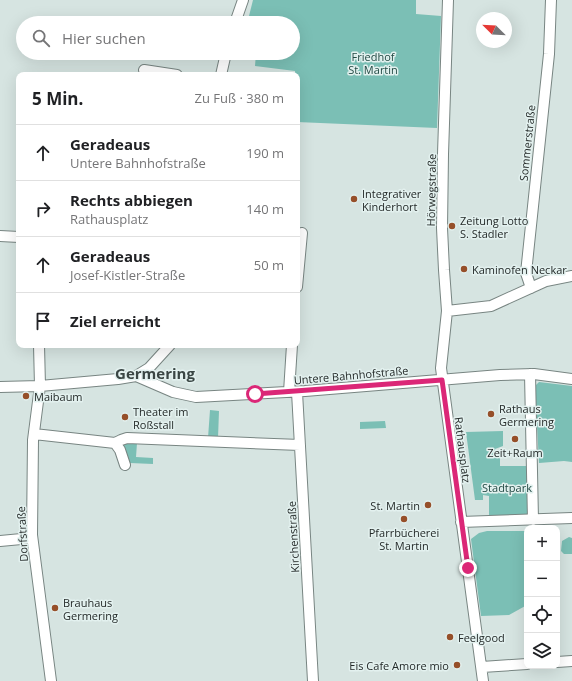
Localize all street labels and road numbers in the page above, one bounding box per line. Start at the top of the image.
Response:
street label: Sommerstraße [516,104,538,182]
street label: Hörwegstraße [423,154,439,226]
street label: Untere Bahnhofstraße [293,363,409,387]
street label: Rathausplatz [452,416,474,484]
street label: Kirchenstraße [284,501,302,573]
street label: Dorfstraße [13,506,31,562]

